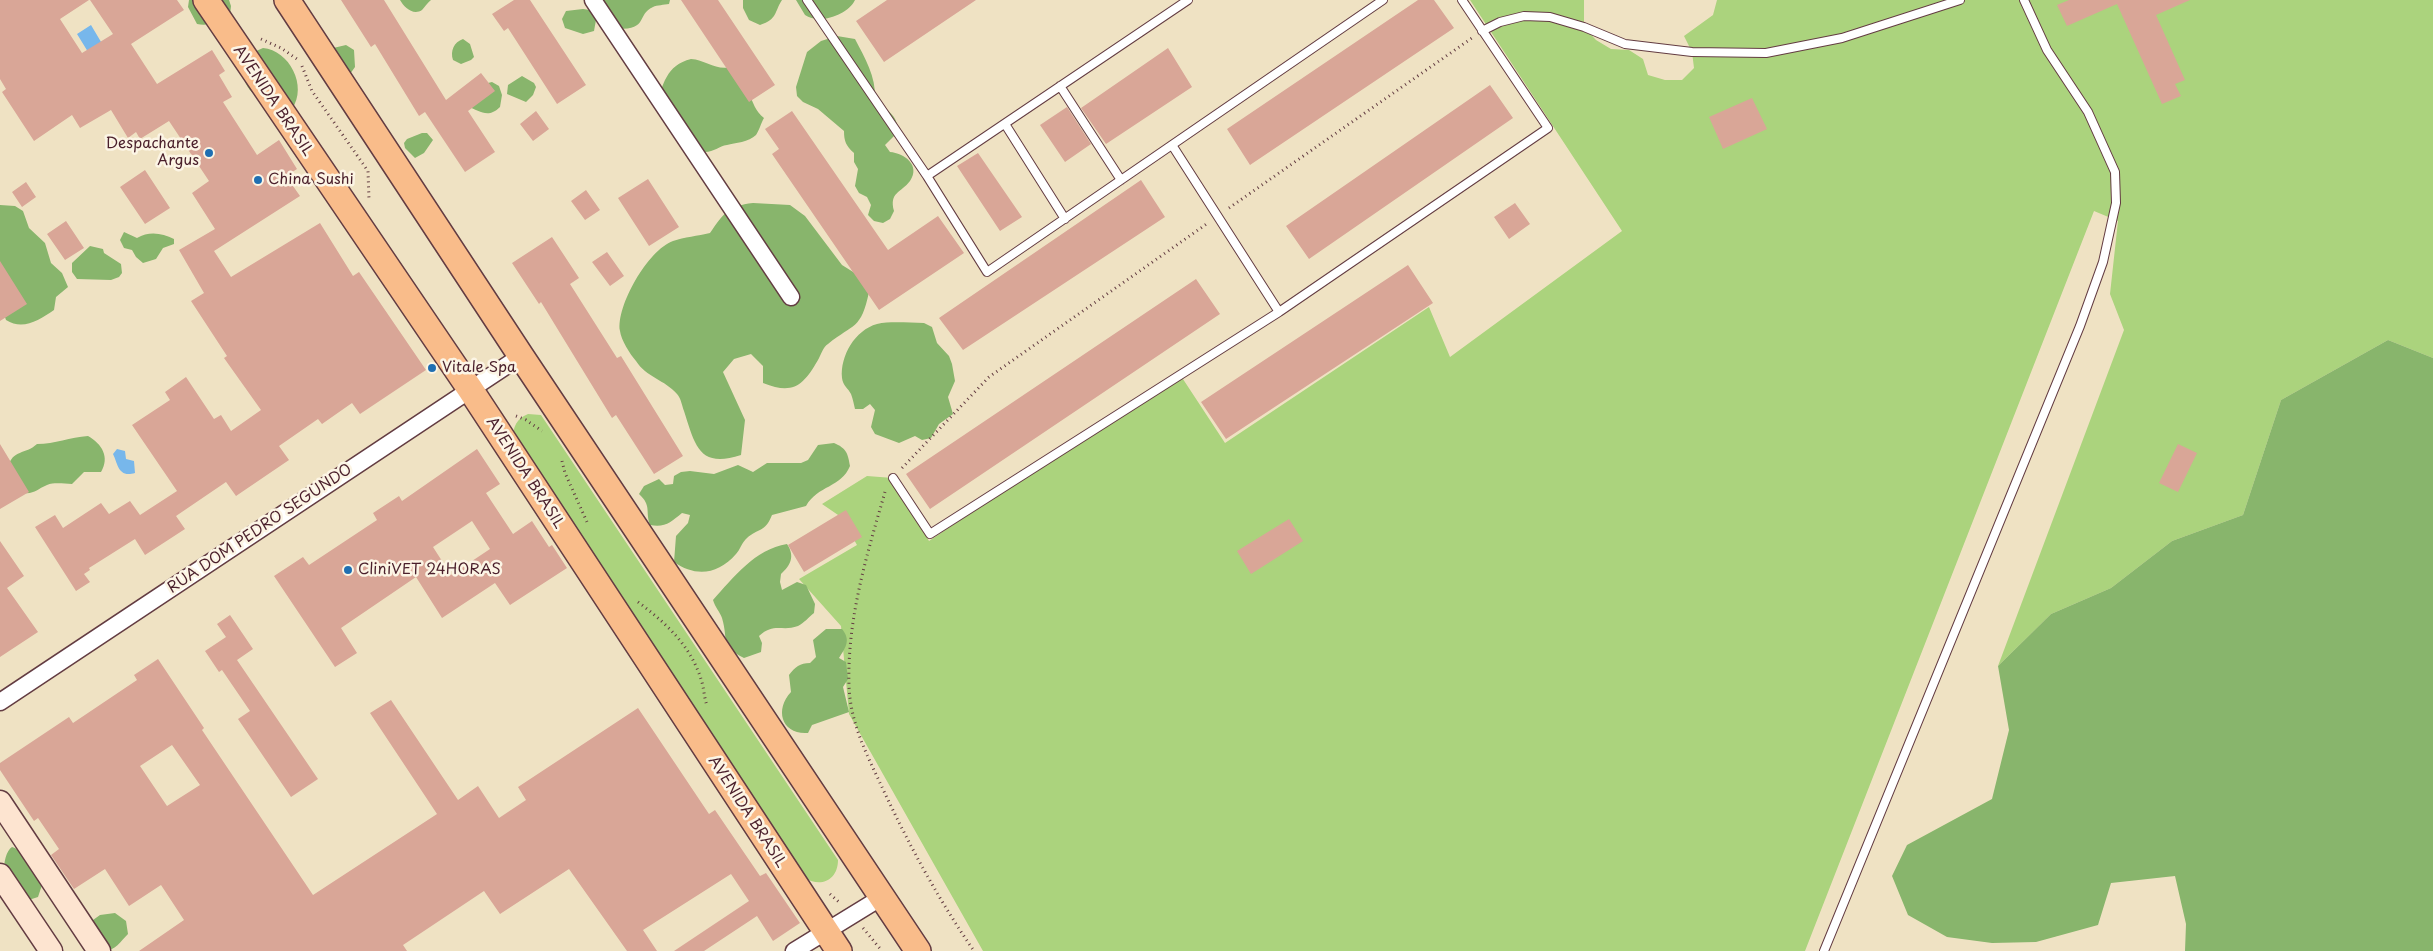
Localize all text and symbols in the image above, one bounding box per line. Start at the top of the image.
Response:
street label: AVENIDA BRASIL [229,42,317,160]
place label: Despachante Argus [105,135,199,170]
marker: Despachante Argus [203,147,215,159]
place label: China Sushi [268,171,354,189]
marker: China Sushi [252,174,264,186]
place label: Vitale Spa [442,359,516,377]
marker: Vitale Spa [426,362,438,374]
street label: AVENIDA BRASIL [482,414,568,532]
street label: RUA DOM PEDRO SEGUNDO [165,461,355,597]
place label: CliniVET 24HORAS [358,561,501,579]
marker: CliniVET 24HORAS [342,564,354,576]
street label: AVENIDA BRASIL [704,753,790,871]

